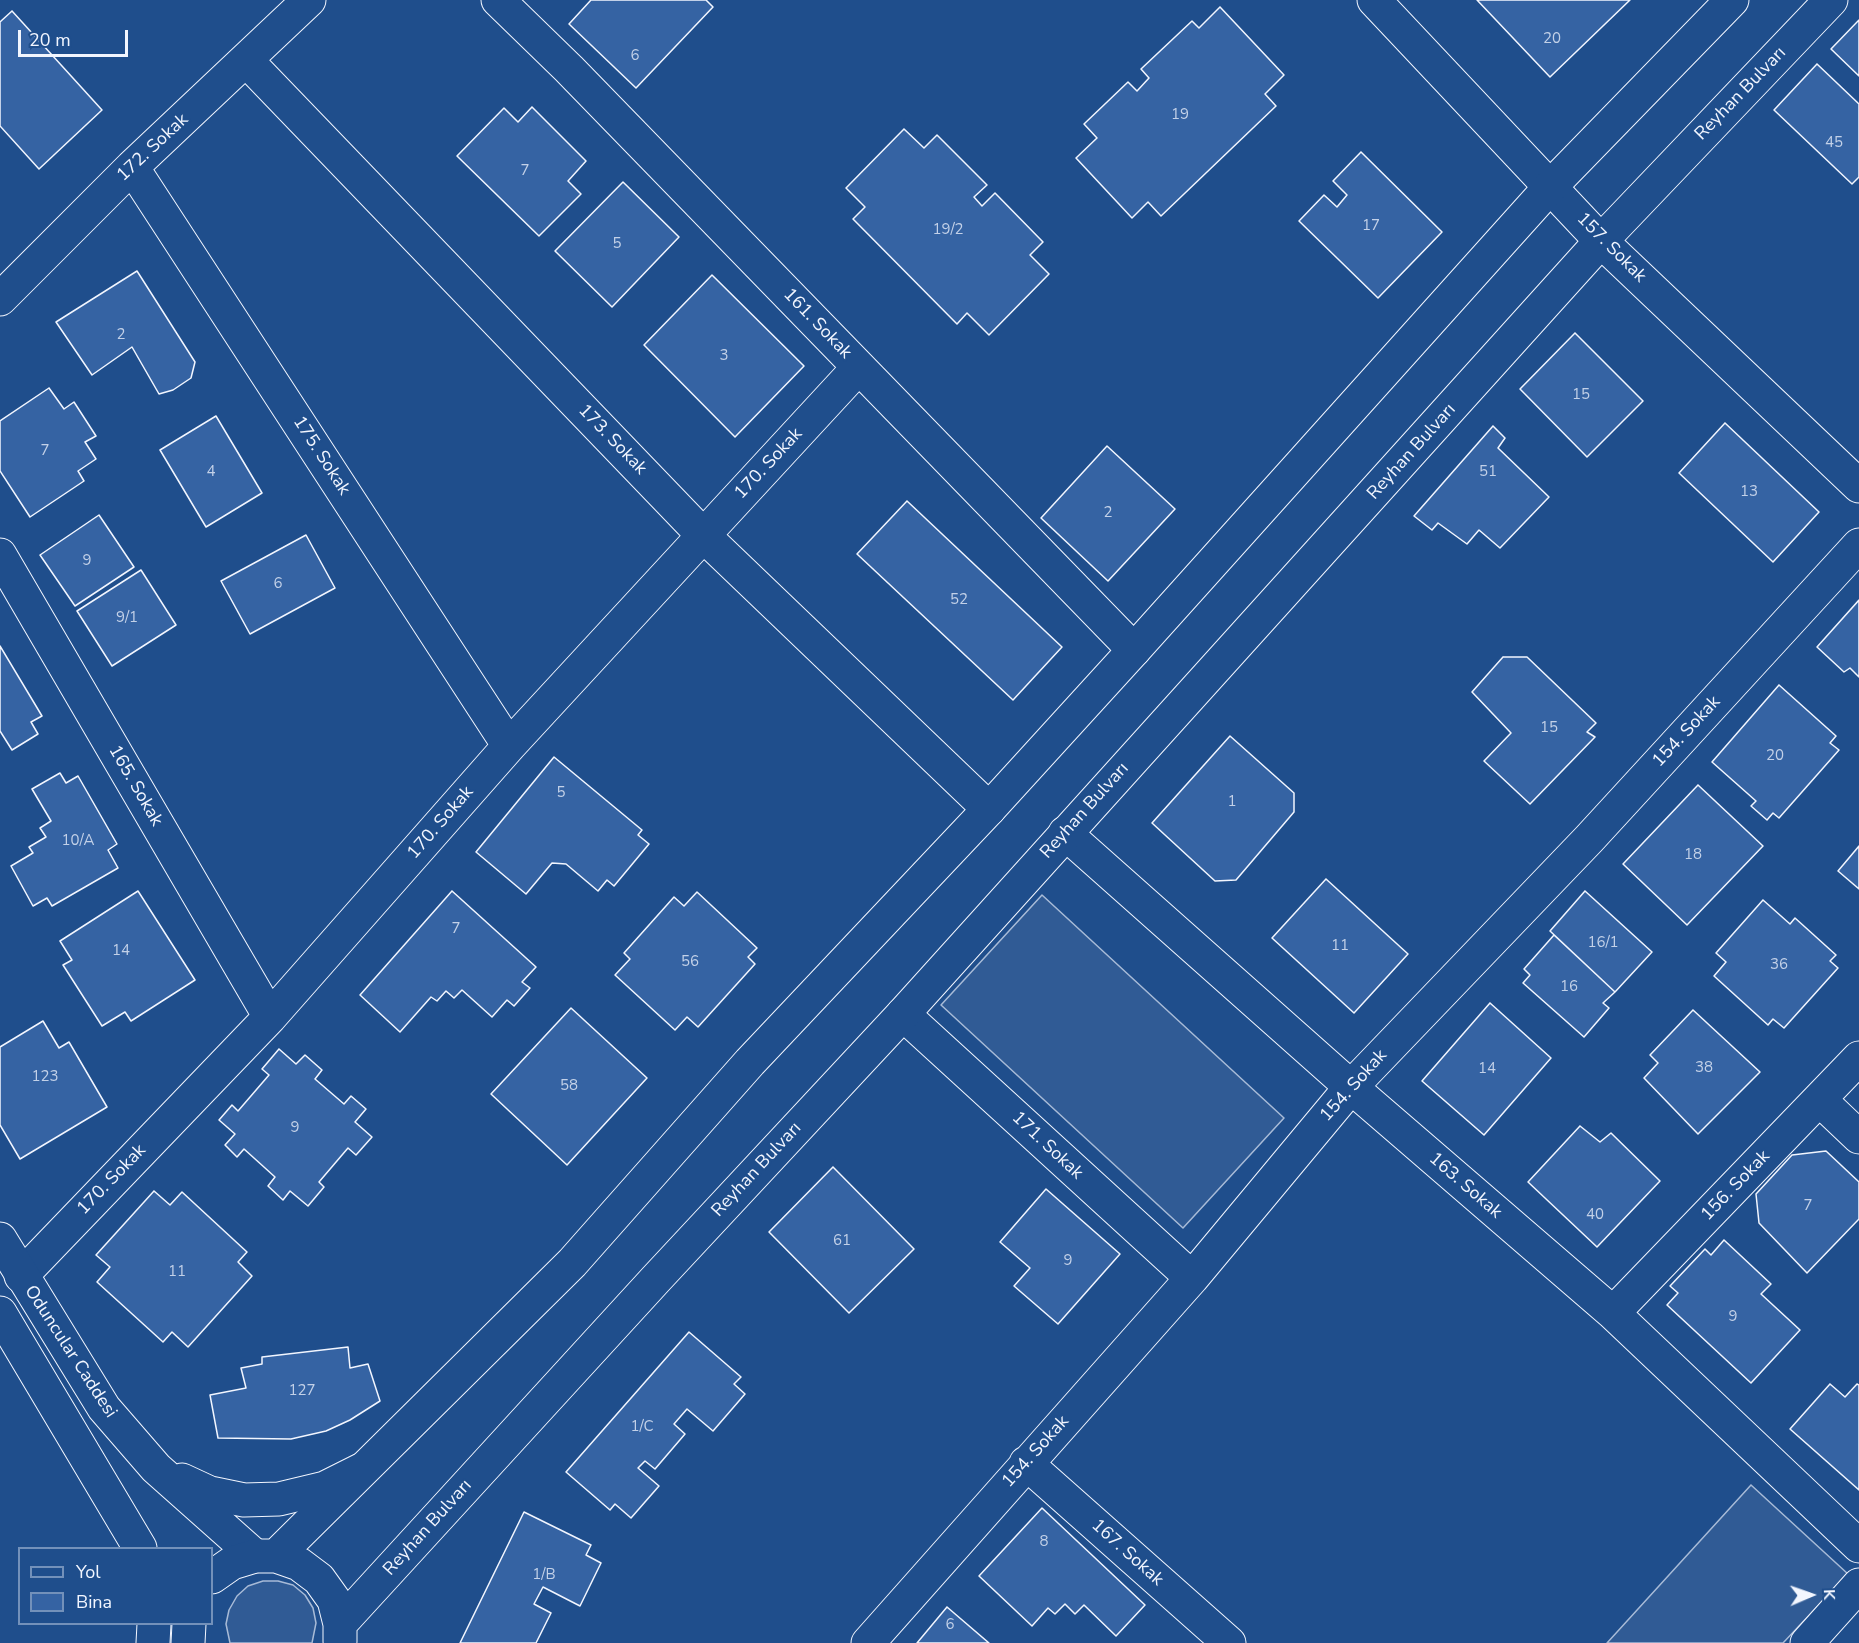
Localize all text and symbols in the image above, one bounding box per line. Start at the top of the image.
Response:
scale bar [21,18,130,56]
text: 20 m [29,28,71,52]
house number: 20 [1543,30,1561,48]
street label: Reyhan Bulvarı [1691,43,1791,145]
house number: 6 [631,47,639,65]
house number: 19 [1171,106,1189,124]
street label: 172. Sokak [113,110,193,186]
house number: 45 [1825,134,1843,152]
house number: 7 [521,162,529,180]
street label: 157. Sokak [1572,209,1650,287]
house number: 17 [1362,217,1380,235]
house number: 19/2 [932,221,964,239]
house number: 5 [613,235,621,253]
street label: 161. Sokak [778,284,856,364]
house number: 2 [117,326,125,344]
house number: 3 [720,347,728,365]
house number: 15 [1572,386,1590,404]
street label: 173. Sokak [573,400,651,480]
street label: Reyhan Bulvarı [1363,400,1461,504]
street label: 175. Sokak [288,413,354,499]
street label: 170. Sokak [731,424,807,504]
house number: 7 [41,442,49,460]
house number: 4 [207,463,215,481]
house number: 51 [1479,463,1497,481]
house number: 13 [1740,483,1758,501]
house number: 2 [1104,504,1112,522]
house number: 9 [83,552,91,570]
house number: 6 [274,575,282,593]
house number: 52 [950,591,968,609]
house number: 9/1 [116,609,138,627]
street label: 154. Sokak [1649,692,1725,772]
house number: 15 [1540,719,1558,737]
street label: 165. Sokak [103,742,167,830]
house number: 20 [1766,747,1784,765]
street label: Reyhan Bulvarı [1036,759,1134,863]
street label: 170. Sokak [403,782,479,864]
house number: 5 [557,784,565,802]
house number: 1 [1228,793,1236,811]
house number: 10/A [62,832,94,850]
house number: 18 [1684,846,1702,864]
house number: 7 [452,920,460,938]
house number: 16/1 [1587,934,1619,952]
house number: 11 [1331,937,1349,955]
house number: 14 [112,942,130,960]
house number: 56 [681,953,699,971]
house number: 36 [1770,956,1788,974]
house number: 16 [1560,978,1578,996]
street label: 154. Sokak [1316,1045,1392,1127]
house number: 38 [1695,1059,1713,1077]
house number: 14 [1478,1060,1496,1078]
house number: 123 [32,1068,58,1086]
house number: 58 [560,1077,578,1095]
street label: 171. Sokak [1007,1108,1087,1184]
street label: Reyhan Bulvarı [708,1118,806,1222]
house number: 9 [291,1119,299,1137]
street label: 170. Sokak [73,1140,151,1220]
street label: 156. Sokak [1697,1146,1775,1226]
street label: 163. Sokak [1424,1148,1506,1224]
house number: 7 [1804,1197,1812,1215]
house number: 40 [1586,1206,1604,1224]
house number: 61 [833,1232,851,1250]
house number: 9 [1064,1252,1072,1270]
house number: 11 [168,1263,186,1281]
street label: Oduncular Caddesi [19,1282,121,1422]
house number: 9 [1729,1308,1737,1326]
house number: 127 [289,1382,315,1400]
street label: 154. Sokak [998,1411,1074,1493]
house number: 1/C [630,1418,654,1436]
street label: Reyhan Bulvarı [379,1476,477,1580]
street label: 167. Sokak [1086,1515,1168,1591]
house number: 8 [1040,1533,1048,1551]
legend [18,1547,213,1625]
text: Yol [76,1560,101,1584]
north arrow [1781,1565,1841,1625]
house number: 1/B [532,1566,556,1584]
text: K [1818,1589,1840,1600]
text: Bina [76,1590,112,1614]
house number: 6 [946,1616,954,1634]

